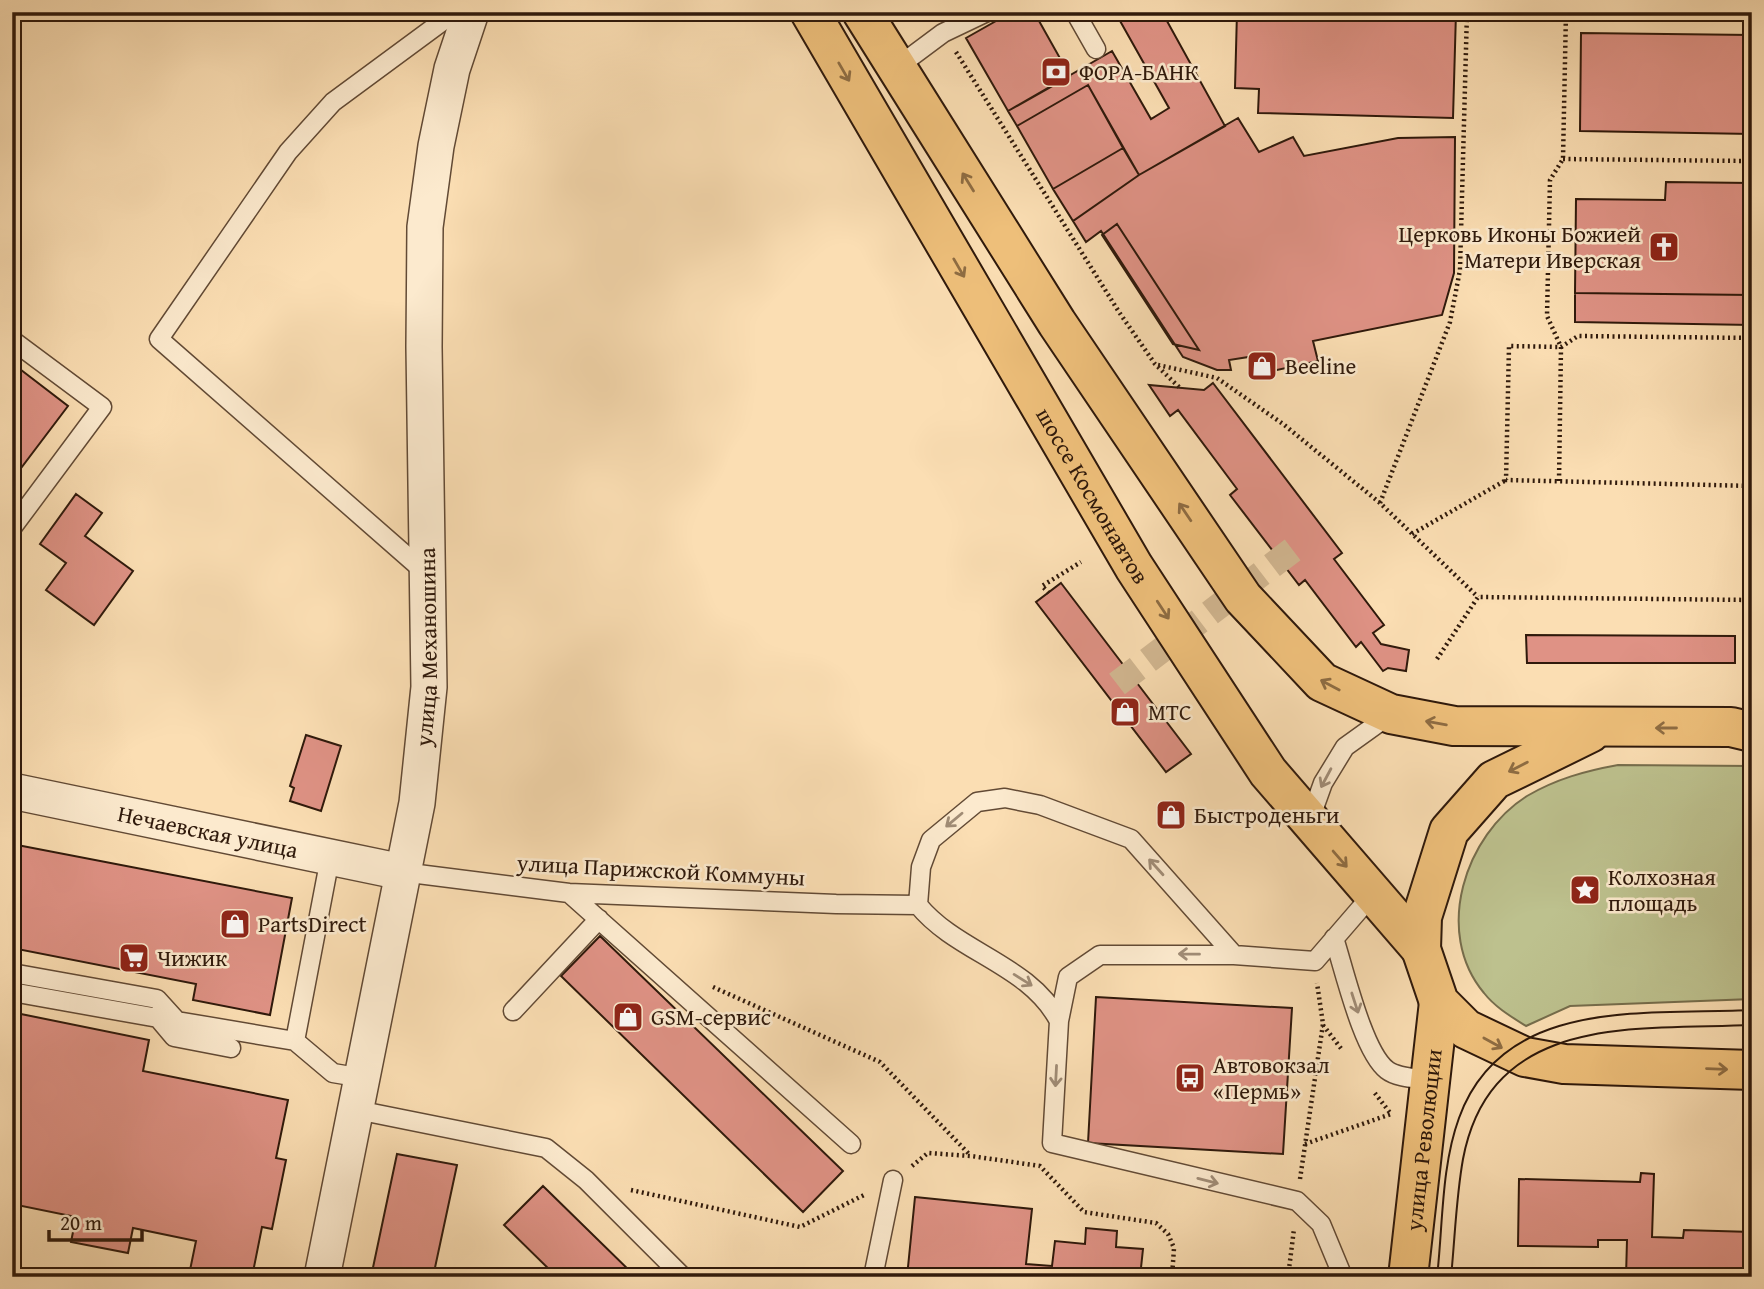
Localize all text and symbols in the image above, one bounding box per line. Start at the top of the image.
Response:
bank icon: ФОРА-БАНК [1039,55,1073,89]
place label: ФОРА-БАНК [1079,55,1199,88]
one-way arrow [837,61,851,81]
one-way arrow [961,173,975,193]
place label: Церковь Иконы Божией Матери Иверская [1399,217,1641,276]
church icon: Церковь Иконы Божией Матери Иверская [1647,230,1681,264]
one-way arrow [952,257,966,277]
shop icon: Beeline [1245,349,1279,383]
place label: Beeline [1285,349,1356,382]
street label: шоссе Космонавтов [1028,401,1158,590]
one-way arrow [1178,503,1192,522]
street label: улица Механошина [406,547,445,749]
one-way arrow [1156,600,1170,620]
one-way arrow [1320,678,1340,692]
shop icon: МТС [1108,695,1142,729]
place label: МТС [1148,695,1191,728]
one-way arrow [1425,715,1448,729]
one-way arrow [1655,721,1678,734]
one-way arrow [1508,761,1529,774]
one-way arrow [1319,767,1333,788]
street label: Нечаевская улица [115,796,301,866]
shop icon: Быстроденьги [1154,798,1188,832]
place label: Быстроденьги [1194,798,1340,831]
one-way arrow [946,812,964,828]
street label: улица Парижской Коммуны [515,845,806,894]
one-way arrow [1332,849,1348,867]
one-way arrow [1147,859,1164,876]
place label: Колхозная площадь [1608,860,1716,919]
place icon: Колхозная площадь [1568,873,1602,907]
shop icon: PartsDirect [218,907,252,941]
place label: PartsDirect [258,907,367,940]
supermarket icon: Чижик [117,941,151,975]
place label: Чижик [157,941,227,974]
one-way arrow [1177,947,1200,961]
one-way arrow [1012,973,1032,987]
one-way arrow [1350,992,1362,1014]
shop icon: GSM-сервис [611,1000,645,1034]
place label: GSM-сервис [651,1000,771,1033]
one-way arrow [1482,1037,1503,1051]
street label: улица Революции [1396,1047,1450,1234]
place label: Автовокзал «Пермь» [1213,1048,1330,1107]
bus stop icon: Автовокзал «Пермь» [1173,1061,1207,1095]
one-way arrow [1705,1062,1728,1075]
one-way arrow [1049,1065,1062,1087]
one-way arrow [1196,1175,1219,1188]
scale bar [49,1198,142,1242]
text: 20 m [60,1207,102,1238]

